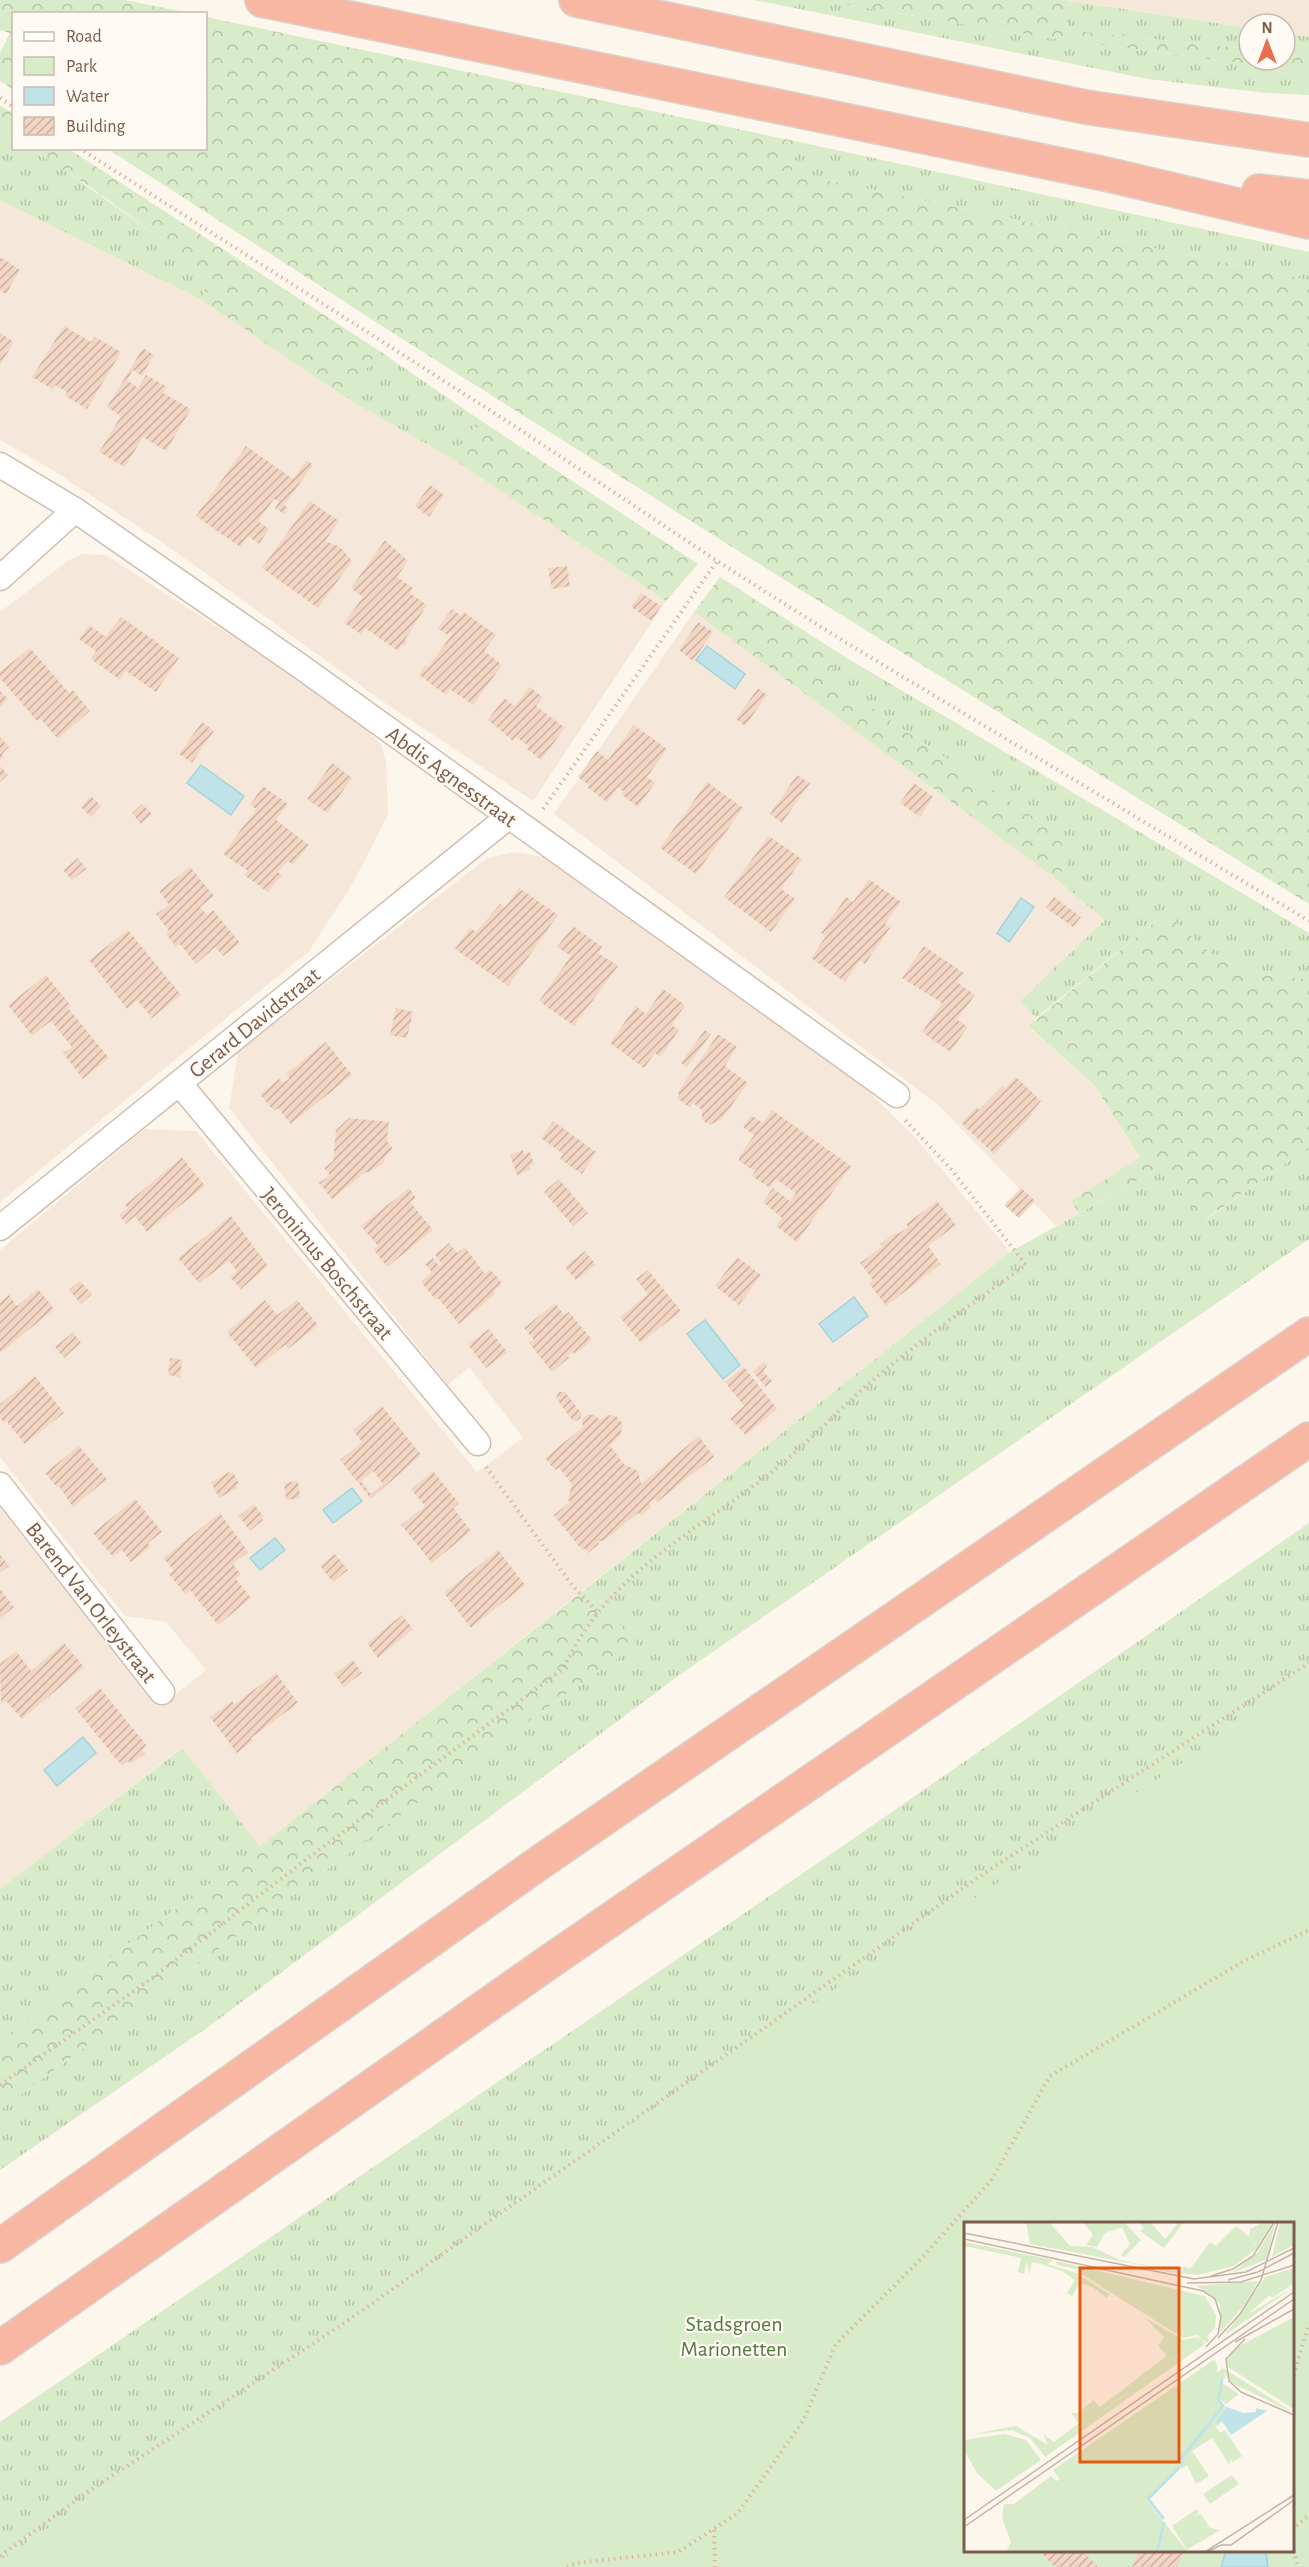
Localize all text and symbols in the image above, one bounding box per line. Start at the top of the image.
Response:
legend [12,12,207,150]
north arrow [1237,12,1297,72]
text: N [1261,20,1273,36]
text: Road [66,28,102,46]
text: Park [66,58,98,76]
text: Water [66,88,109,106]
text: Building [66,118,126,136]
street label: Abdis Agnesstraat [382,722,521,831]
street label: Gerard Davidstraat [185,963,324,1082]
street label: Jeronimus Boschstraat [257,1183,397,1344]
street label: Barend Van Orleystraat [22,1518,161,1687]
inset map [964,2222,1294,2552]
park label: Stadsgroen Marionetten [681,2313,787,2360]

